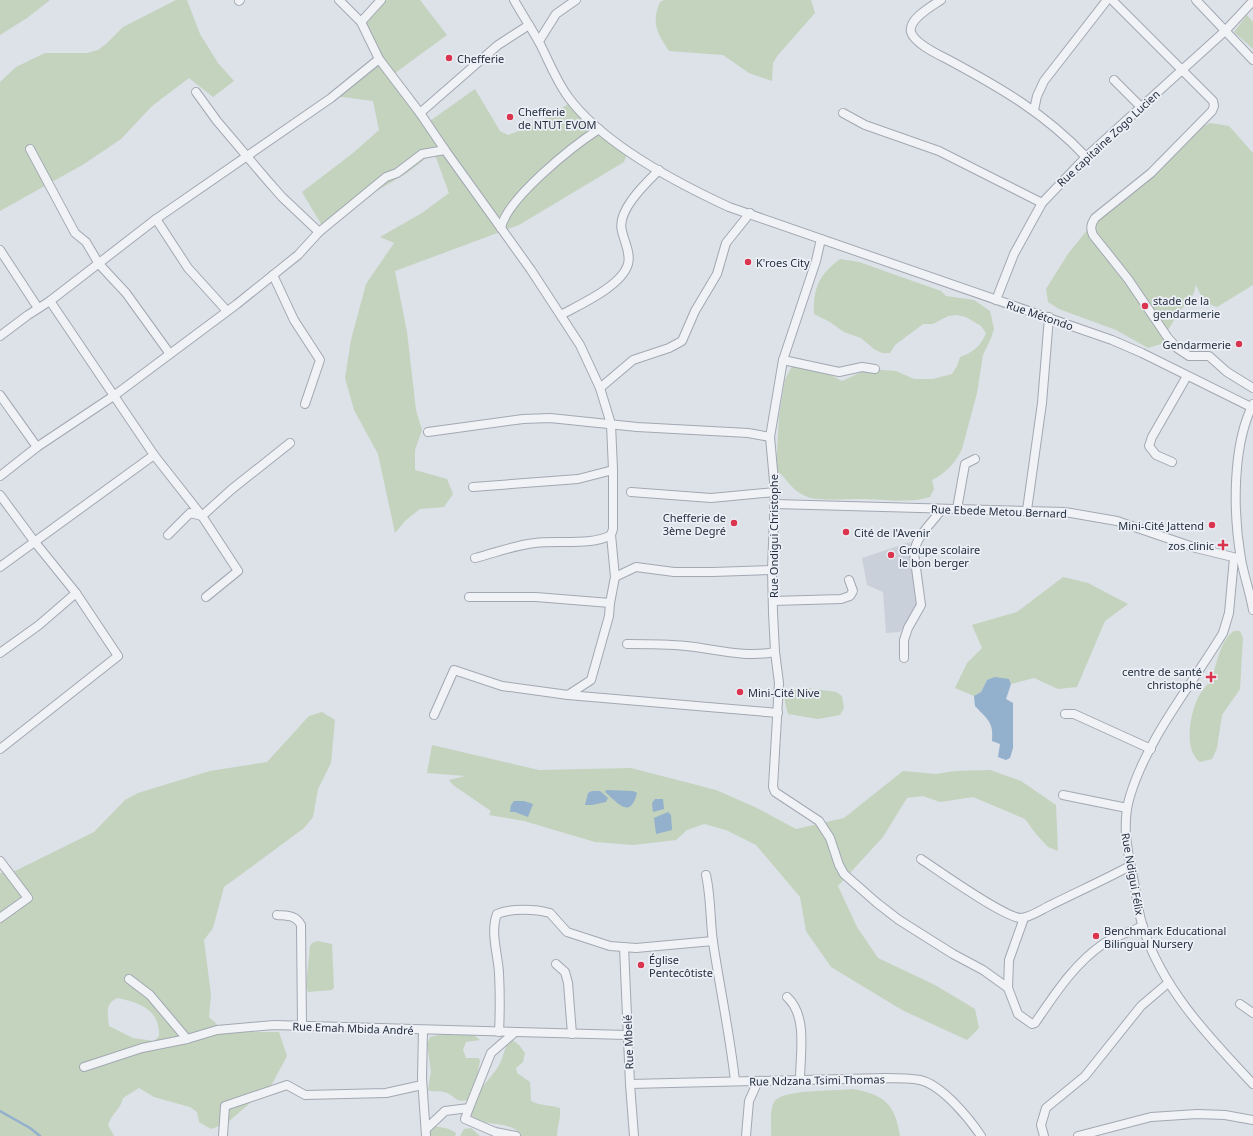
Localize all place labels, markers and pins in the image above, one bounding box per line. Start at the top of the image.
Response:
place label: Chefferie [457,51,504,66]
marker: Chefferie [444,53,454,63]
place label: Chefferie de NTUT EVOM [518,104,597,132]
marker: Chefferie de NTUT EVOM [505,112,515,122]
place label: K'roes City [756,255,810,270]
marker: K'roes City [743,257,753,267]
place label: stade de la gendarmerie [1153,293,1220,321]
marker: stade de la gendarmerie [1140,301,1150,311]
place label: Gendarmerie [1162,337,1231,352]
marker: Gendarmerie [1234,339,1244,349]
place label: Chefferie de 3ème Degré [663,510,726,538]
marker: Chefferie de 3ème Degré [729,518,739,528]
place label: Mini-Cité Jattend [1118,518,1204,533]
marker: Mini-Cité Jattend [1207,520,1217,530]
place label: Cité de l'Avenir [854,525,931,540]
marker: Cité de l'Avenir [841,527,851,537]
place label: zos clinic [1168,538,1214,553]
marker: zos clinic [1217,539,1229,551]
place label: Groupe scolaire le bon berger [899,542,980,570]
marker: Groupe scolaire le bon berger [886,550,896,560]
place label: centre de santé christophe [1122,664,1202,692]
marker: centre de santé christophe [1205,671,1217,683]
place label: Mini-Cité Nive [748,685,820,700]
marker: Mini-Cité Nive [735,687,745,697]
place label: Benchmark Educational Bilingual Nursery [1104,923,1226,951]
marker: Benchmark Educational Bilingual Nursery [1091,931,1101,941]
place label: Église Pentecôtiste [649,952,713,980]
marker: Église Pentecôtiste [636,960,646,970]

